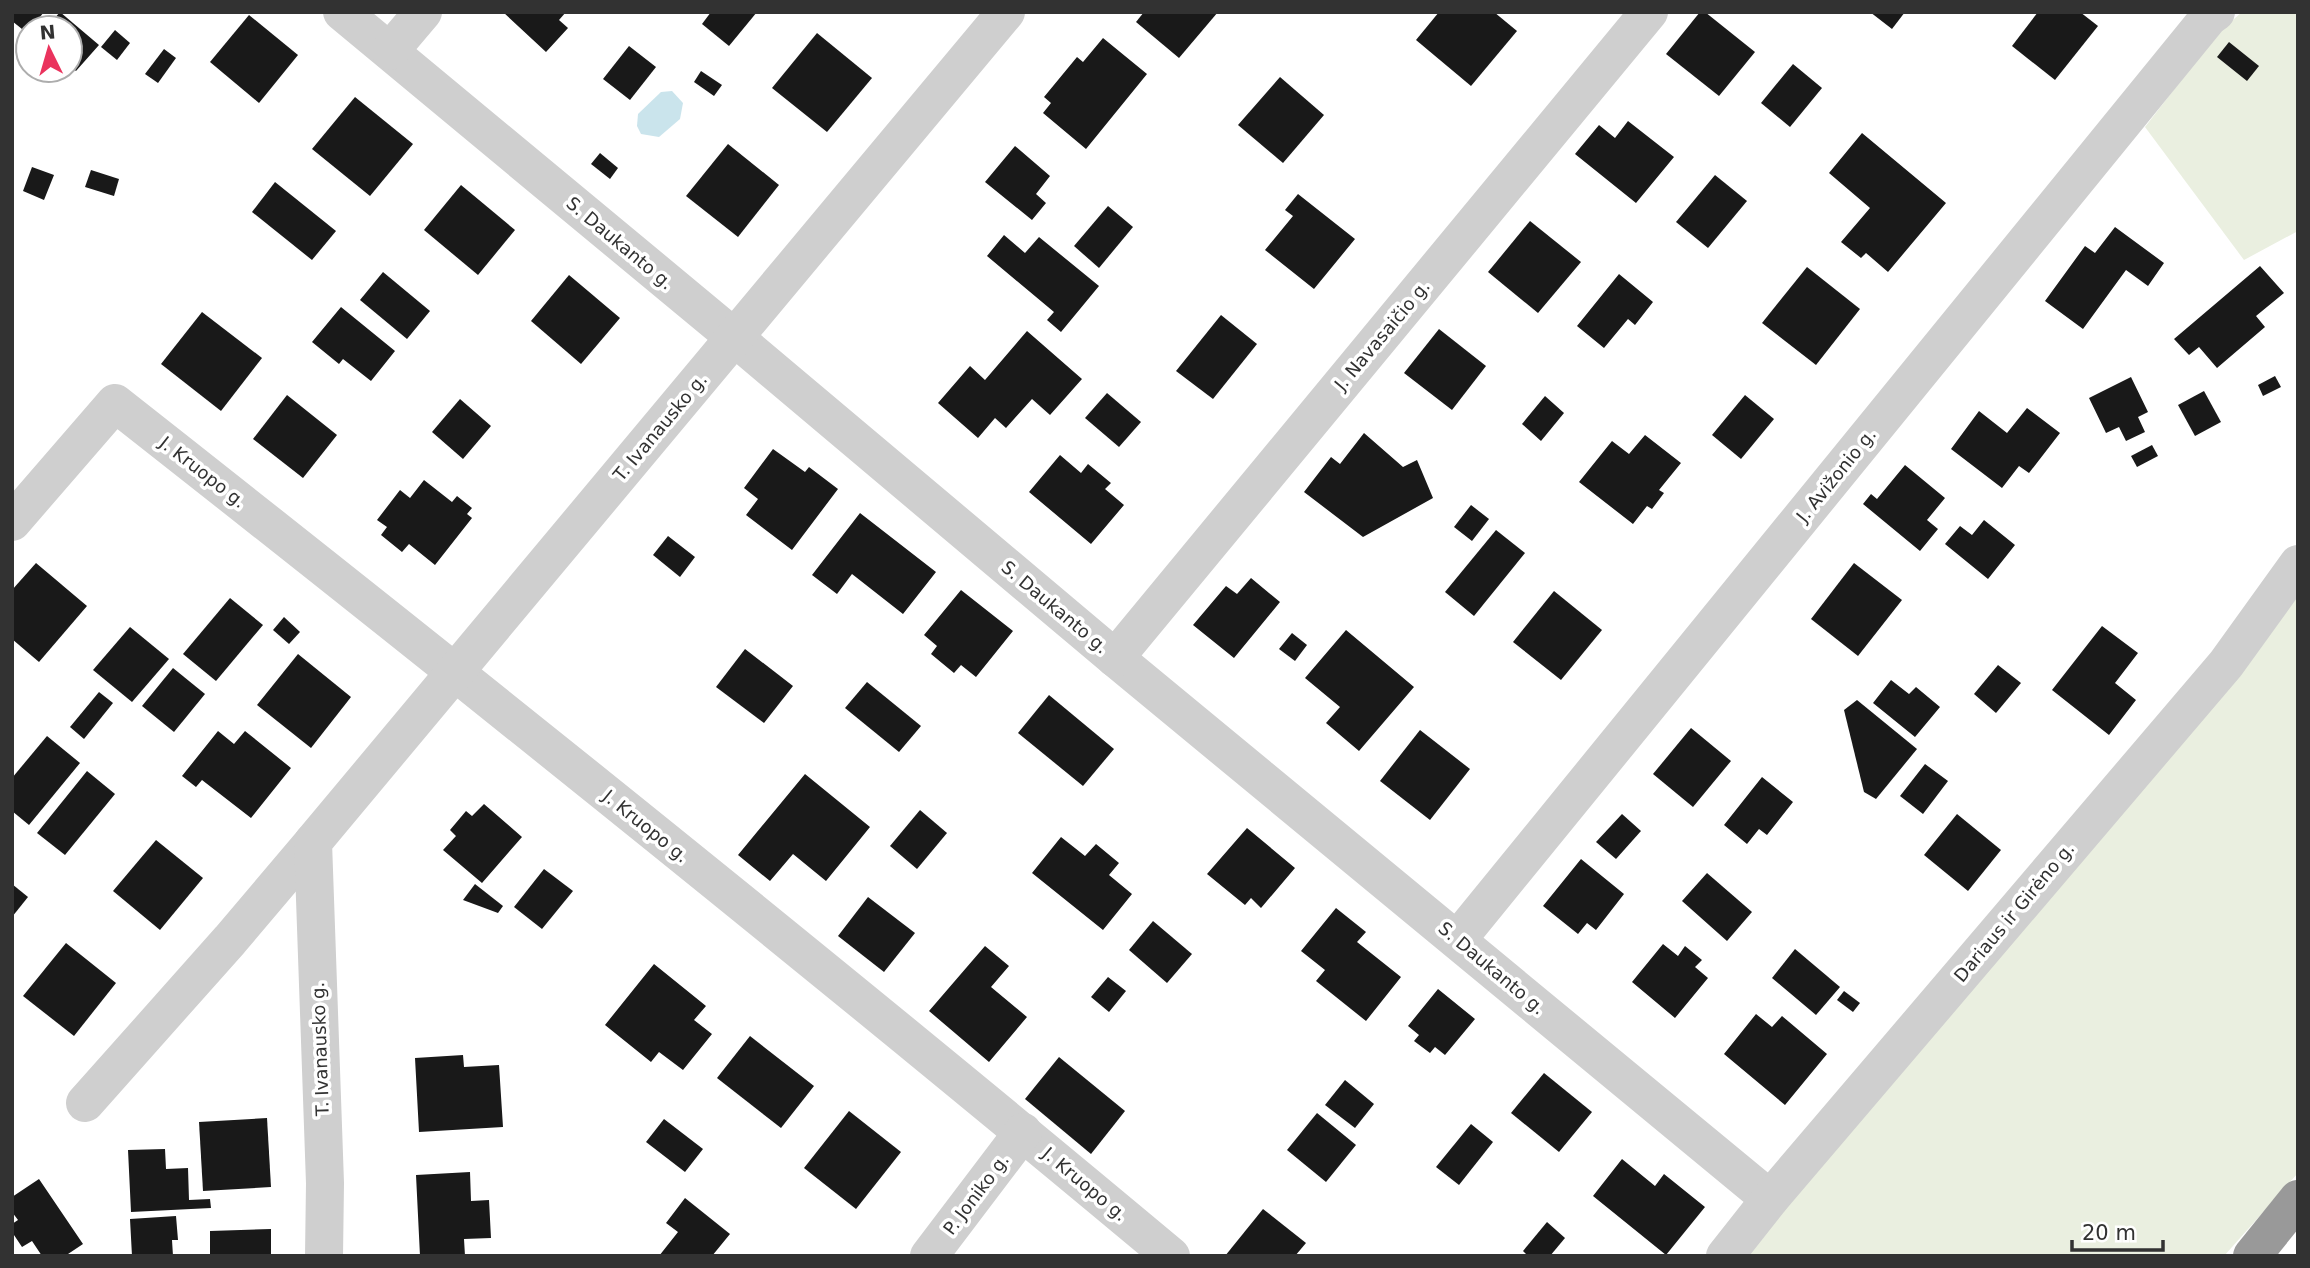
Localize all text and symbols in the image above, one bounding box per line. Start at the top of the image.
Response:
north arrow [14,14,84,84]
text: N [39,20,56,44]
street label: S. Daukanto g. [562,192,678,294]
street label: J. Navasaičio g. [1329,276,1434,395]
street label: T. Ivanausko g. [608,369,711,486]
street label: J. Avižonio g. [1791,424,1880,527]
street label: J. Kruopo g. [155,431,250,512]
street label: S. Daukanto g. [997,556,1113,658]
street label: J. Kruopo g. [598,785,693,867]
street label: Dariaus ir Girėno g. [1949,838,2079,986]
street label: S. Daukanto g. [1434,917,1550,1019]
street label: T. Ivanausko g. [307,982,333,1117]
street label: J. Kruopo g. [1038,1142,1131,1225]
street label: P. Joniko g. [939,1149,1013,1239]
scale bar [2072,1208,2163,1252]
text: 20 m [2082,1221,2136,1245]

